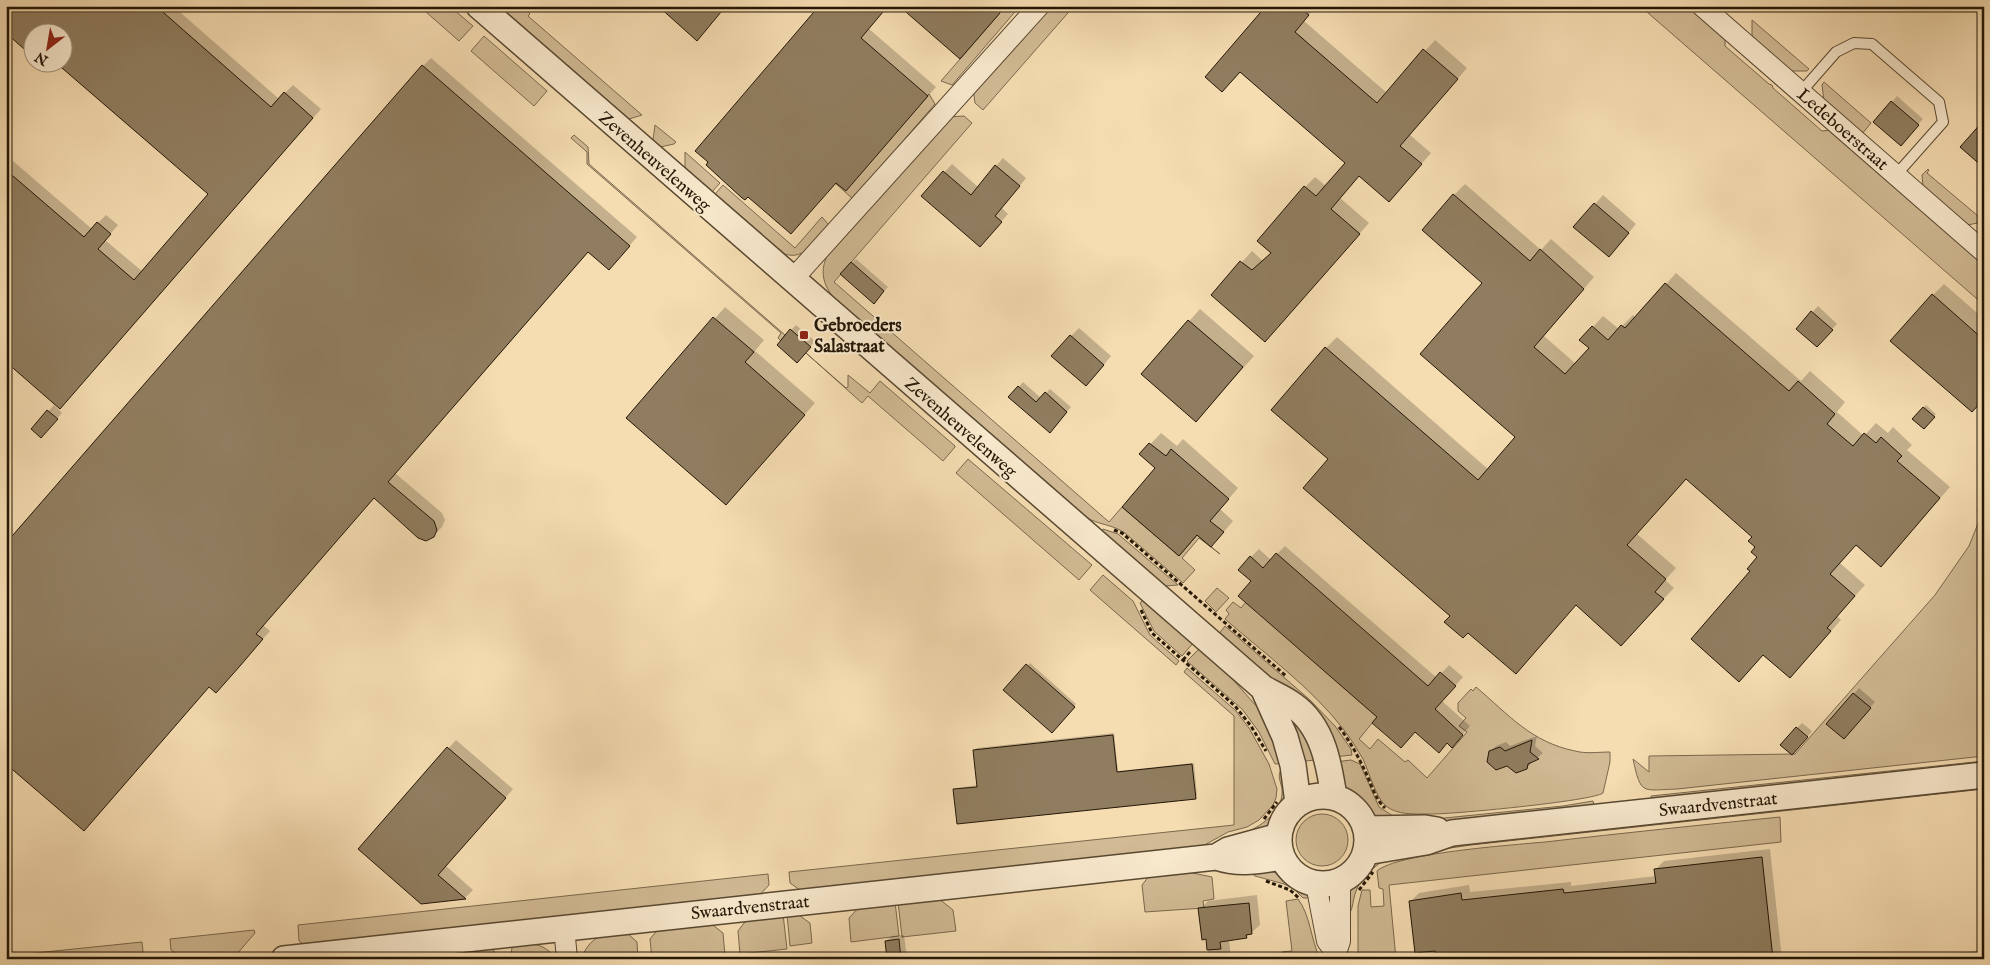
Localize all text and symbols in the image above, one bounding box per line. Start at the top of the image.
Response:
north arrow [22,22,72,72]
text: N [32,47,53,70]
street label: Ledeboerstraat [1791,84,1893,176]
street label: Zevenheuvelenweg [593,107,715,218]
place label: Gebroeders Salastraat [814,315,902,359]
marker: Gebroeders Salastraat [798,329,810,341]
street label: Zevenheuvelenweg [899,373,1021,484]
street label: Swaardvenstraat [1658,788,1779,823]
street label: Swaardvenstraat [690,891,811,926]

